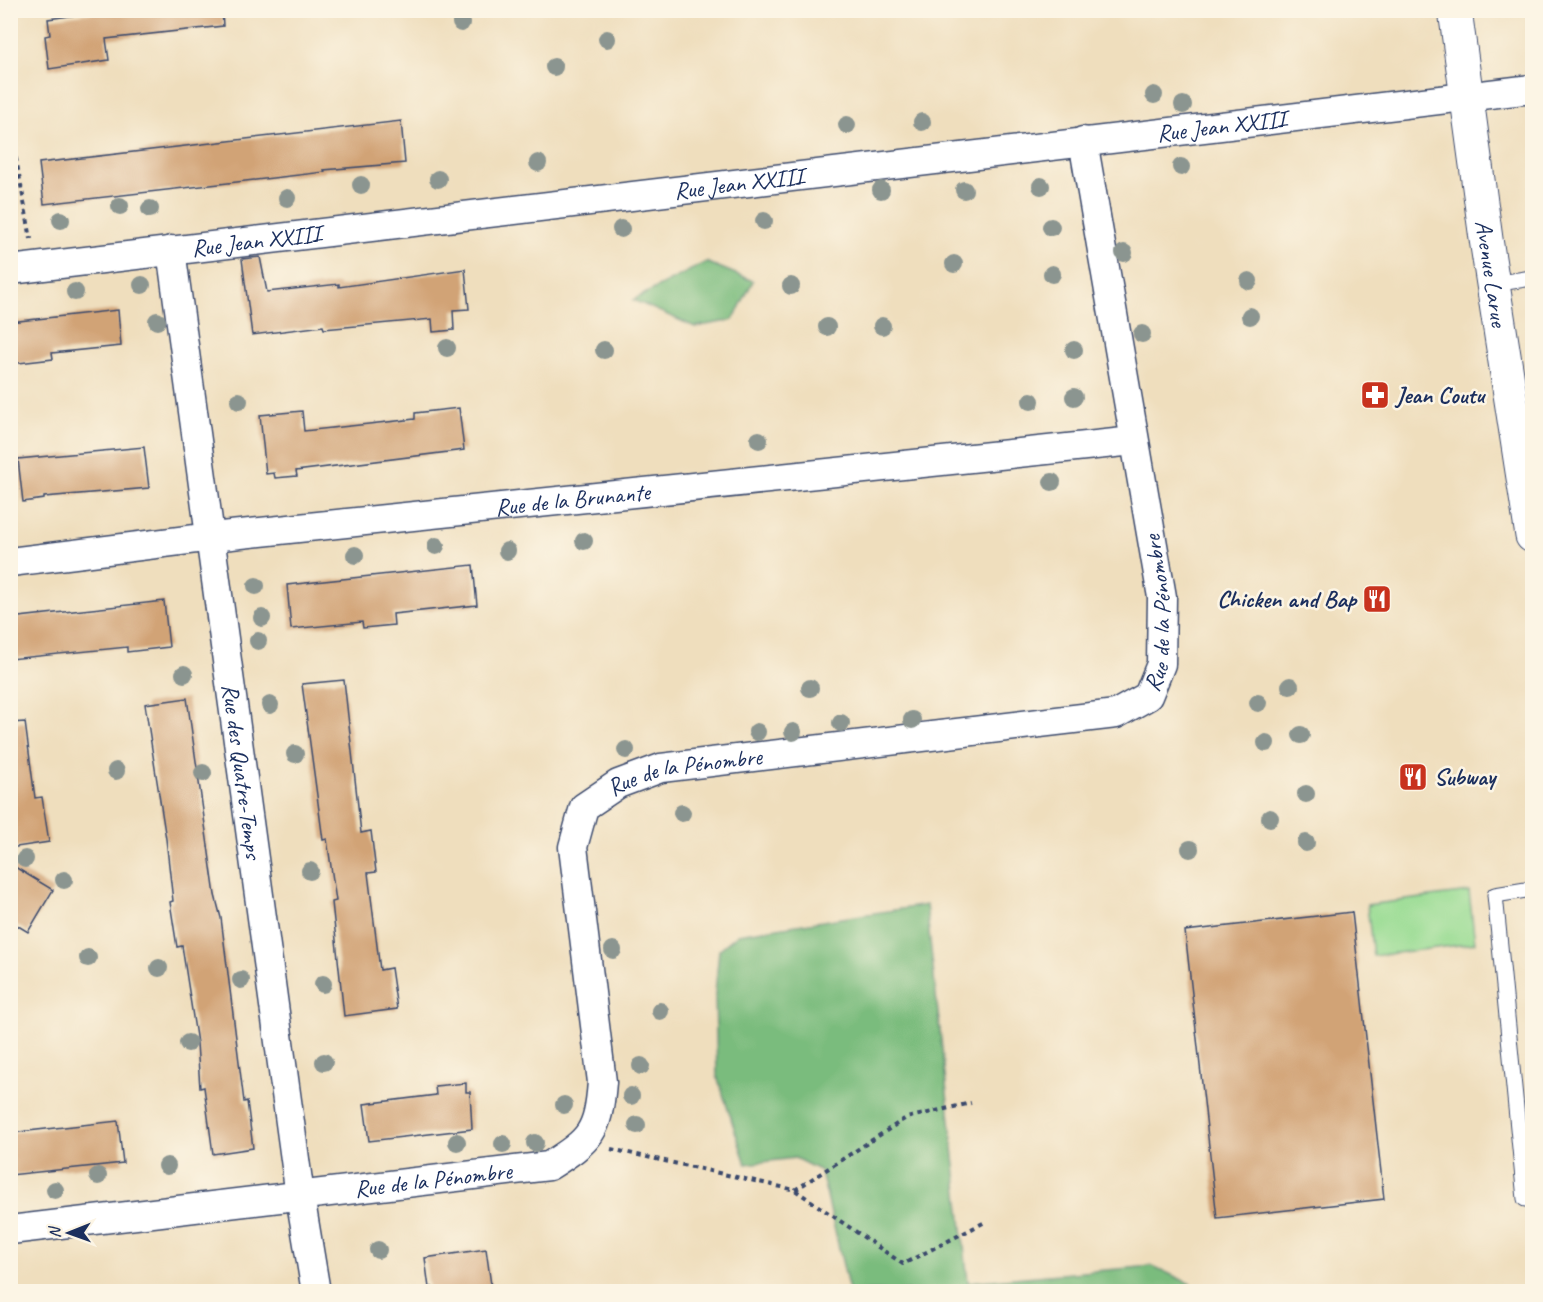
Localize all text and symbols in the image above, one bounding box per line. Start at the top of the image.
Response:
street label: Rue Jean XXIII [1155,103,1292,149]
street label: Rue Jean XXIII [672,160,810,206]
street label: Rue Jean XXIII [190,218,327,263]
street label: Avenue Larue [1469,219,1515,331]
pharmacy icon: Jean Coutu [1359,379,1391,411]
place label: Jean Coutu [1394,380,1486,410]
street label: Rue de la Brunante [494,476,654,522]
street label: Rue de la Pénombre [1136,530,1177,696]
restaurant icon: Chicken and Bap [1361,583,1393,615]
place label: Chicken and Bap [1217,584,1358,614]
street label: Rue des Quatre-Temps [215,682,269,862]
street label: Rue de la Pénombre [601,741,765,803]
restaurant icon: Subway [1397,761,1429,793]
place label: Subway [1434,762,1498,792]
street label: Rue de la Pénombre [353,1155,515,1204]
north arrow [39,1203,99,1263]
text: N [45,1225,65,1238]

